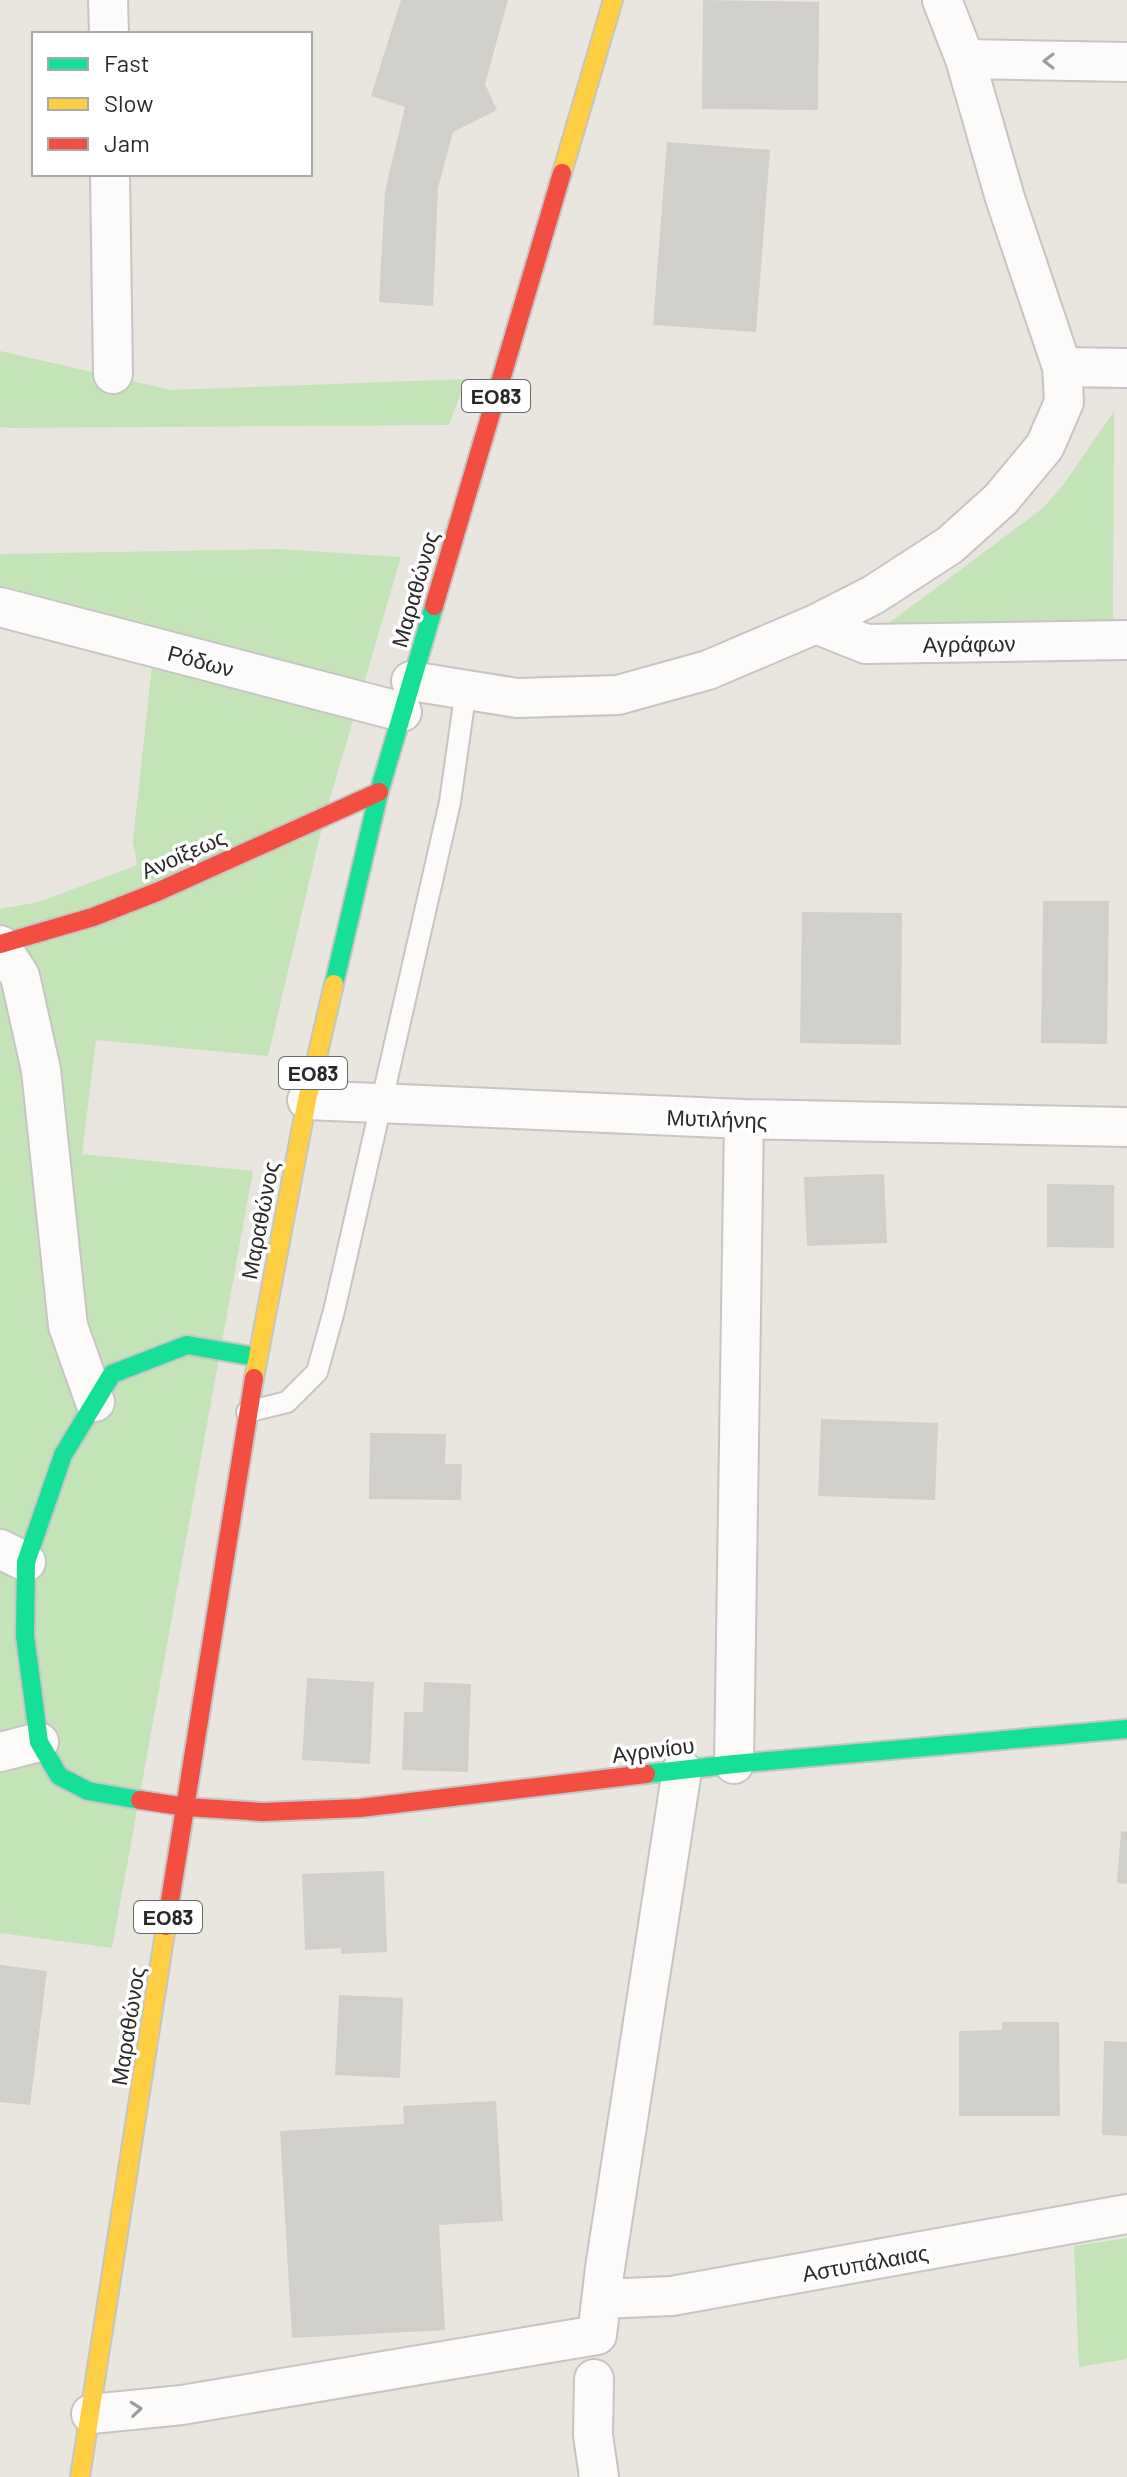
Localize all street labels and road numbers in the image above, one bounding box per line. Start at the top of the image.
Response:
road number: ΕΟ83 [462,380,530,412]
street label: Μαραθώνος [385,528,444,650]
street label: Αγράφων [922,629,1016,658]
street label: Ρόδων [165,639,237,681]
street label: Ανοίξεως [137,823,229,883]
road number: ΕΟ83 [279,1057,347,1089]
street label: Μυτιλήνης [666,1103,768,1134]
street label: Μαραθώνος [235,1159,284,1281]
street label: Αγρινίου [610,1731,696,1768]
road number: ΕΟ83 [134,1901,202,1933]
street label: Μαραθώνος [105,1965,150,2087]
street label: Αστυπάλαιας [800,2238,930,2286]

